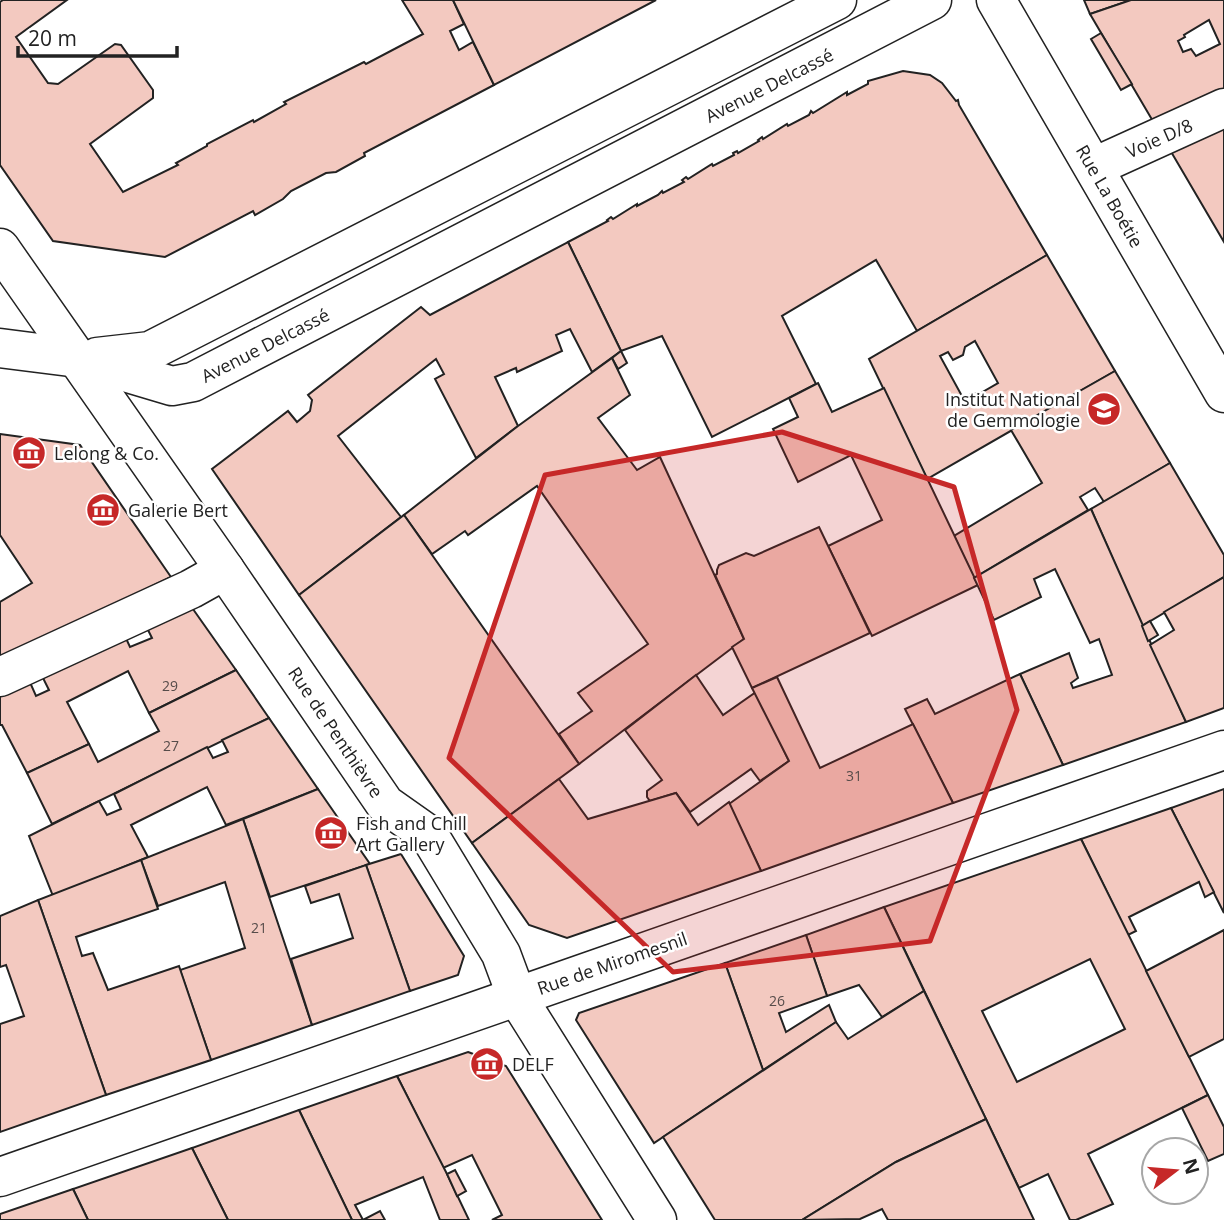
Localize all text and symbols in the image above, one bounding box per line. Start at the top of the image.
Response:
scale bar [18,14,177,58]
text: 20 m [28,24,77,52]
street label: Avenue Delcassé [701,42,837,128]
street label: Voie D/8 [1122,113,1196,163]
street label: Rue La Boétie [1071,140,1149,252]
street label: Avenue Delcassé [197,302,333,388]
place label: Institut National de Gemmologie [945,387,1080,432]
school or university icon: Institut National de Gemmologie [1085,390,1123,428]
museum icon: Lelong & Co. [10,434,48,472]
place label: Lelong & Co. [54,441,159,465]
museum icon: Galerie Bert [84,491,122,529]
place label: Galerie Bert [128,498,228,522]
street label: Rue de Penthièvre [283,662,389,802]
house number: 29 [162,676,178,695]
house number: 27 [163,736,179,755]
house number: 31 [846,766,862,785]
place label: Fish and Chill Art Gallery [356,811,467,856]
museum icon: Fish and Chill Art Gallery [312,814,350,852]
house number: 21 [251,918,267,937]
street label: Rue de Miromesnil [534,926,690,1000]
house number: 26 [769,991,785,1010]
museum icon: DELF [468,1045,506,1083]
place label: DELF [512,1052,554,1076]
north arrow [1140,1136,1210,1206]
text: N [1177,1155,1206,1177]

